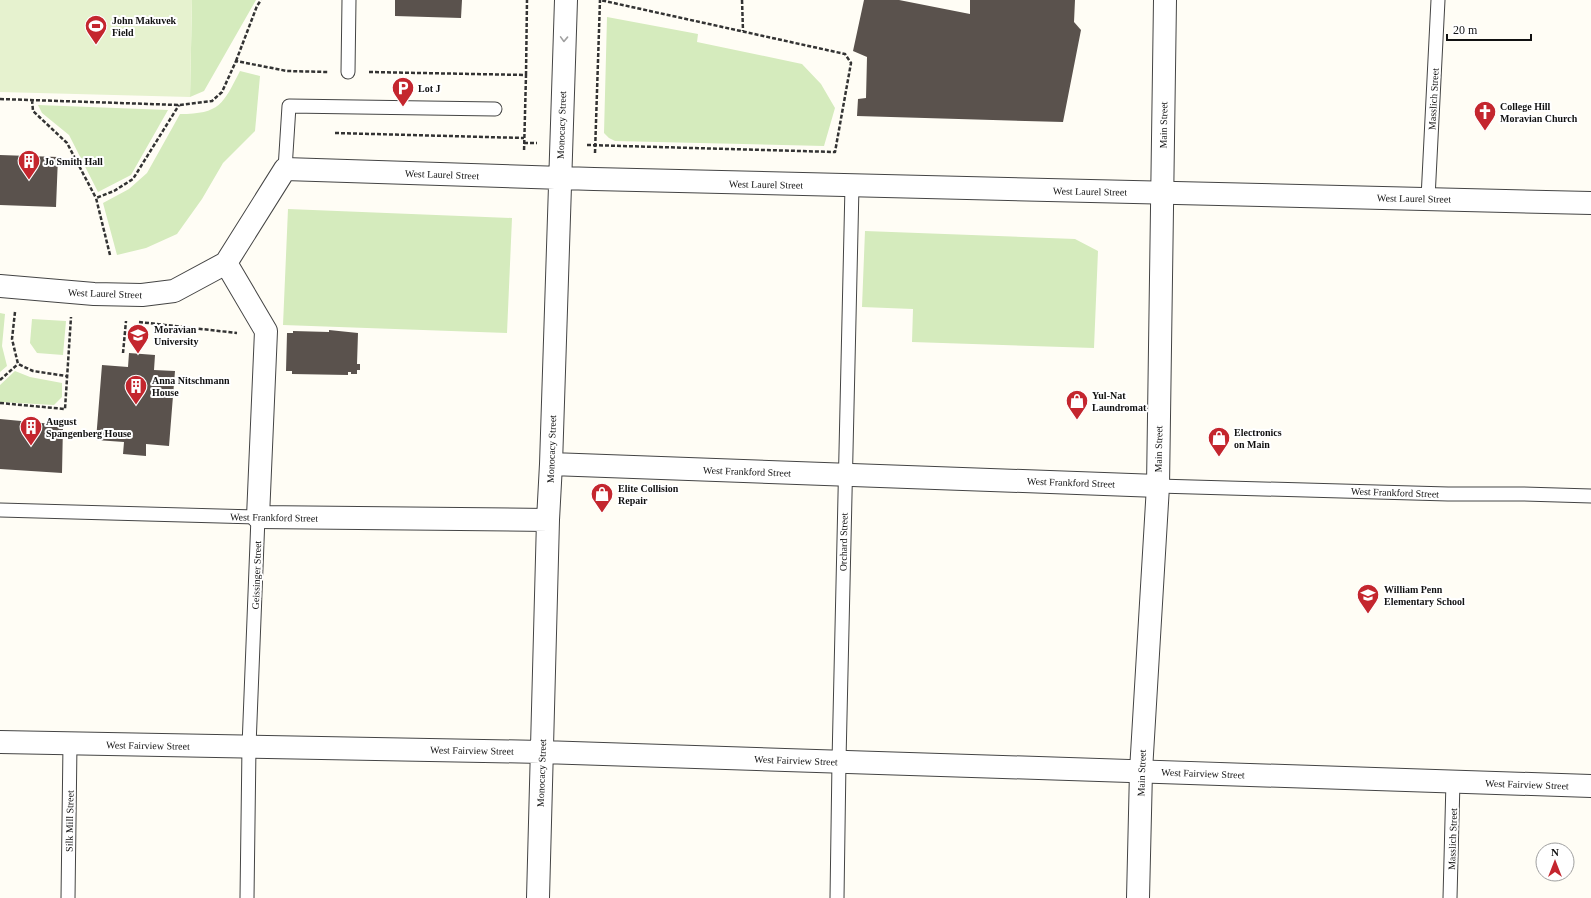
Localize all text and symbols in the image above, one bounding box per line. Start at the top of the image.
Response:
sports icon: John Makuvek Field [83,13,109,46]
place label: John Makuvek Field [112,15,177,38]
scale bar [1447,16,1531,42]
text: 20 m [1453,23,1478,37]
one-way arrow [560,36,569,42]
street label: Masslich Street [1426,68,1441,130]
parking icon: Lot J [390,75,416,108]
place label: Lot J [418,83,441,94]
street label: Monocacy Street [555,91,568,159]
church icon: College Hill Moravian Church [1472,99,1498,132]
street label: Main Street [1158,101,1169,149]
place label: College Hill Moravian Church [1500,101,1578,124]
building icon: Jo Smith Hall [16,148,42,181]
place label: Jo Smith Hall [44,156,103,167]
street label: West Laurel Street [405,168,479,181]
street label: West Laurel Street [729,178,803,191]
street label: West Laurel Street [1053,185,1127,198]
street label: West Laurel Street [1377,192,1451,205]
street label: West Laurel Street [68,287,142,300]
school or university icon: Moravian University [125,322,151,355]
place label: Moravian University [154,324,198,347]
building icon: Anna Nitschmann House [123,373,149,406]
place label: Anna Nitschmann House [152,375,230,398]
shop icon: Yul-Nat Laundromat [1064,388,1090,421]
place label: Yul-Nat Laundromat [1092,390,1147,413]
building icon: August Spangenberg House [18,414,44,447]
street label: Monocacy Street [545,415,558,483]
place label: August Spangenberg House [46,416,132,439]
street label: Main Street [1153,425,1164,473]
shop icon: Electronics on Main [1206,425,1232,458]
place label: Electronics on Main [1234,427,1282,450]
street label: West Frankford Street [703,464,791,479]
street label: West Frankford Street [1027,475,1115,490]
shop icon: Elite Collision Repair [589,481,615,514]
place label: Elite Collision Repair [618,483,679,506]
street label: West Frankford Street [1351,485,1439,500]
street label: West Frankford Street [230,511,318,524]
street label: Orchard Street [837,512,850,571]
street label: Geissinger Street [250,540,263,609]
school or university icon: William Penn Elementary School [1355,582,1381,615]
place label: William Penn Elementary School [1384,584,1465,607]
street label: West Fairview Street [106,739,190,752]
street label: Monocacy Street [535,739,548,807]
street label: West Fairview Street [430,744,514,757]
street label: Main Street [1135,749,1148,797]
street label: West Fairview Street [754,754,838,767]
street label: West Fairview Street [1161,767,1245,780]
street label: West Fairview Street [1485,778,1569,791]
street label: Silk Mill Street [63,790,76,852]
street label: Masslich Street [1446,808,1459,870]
north arrow [1535,842,1575,882]
text: N [1551,846,1559,858]

